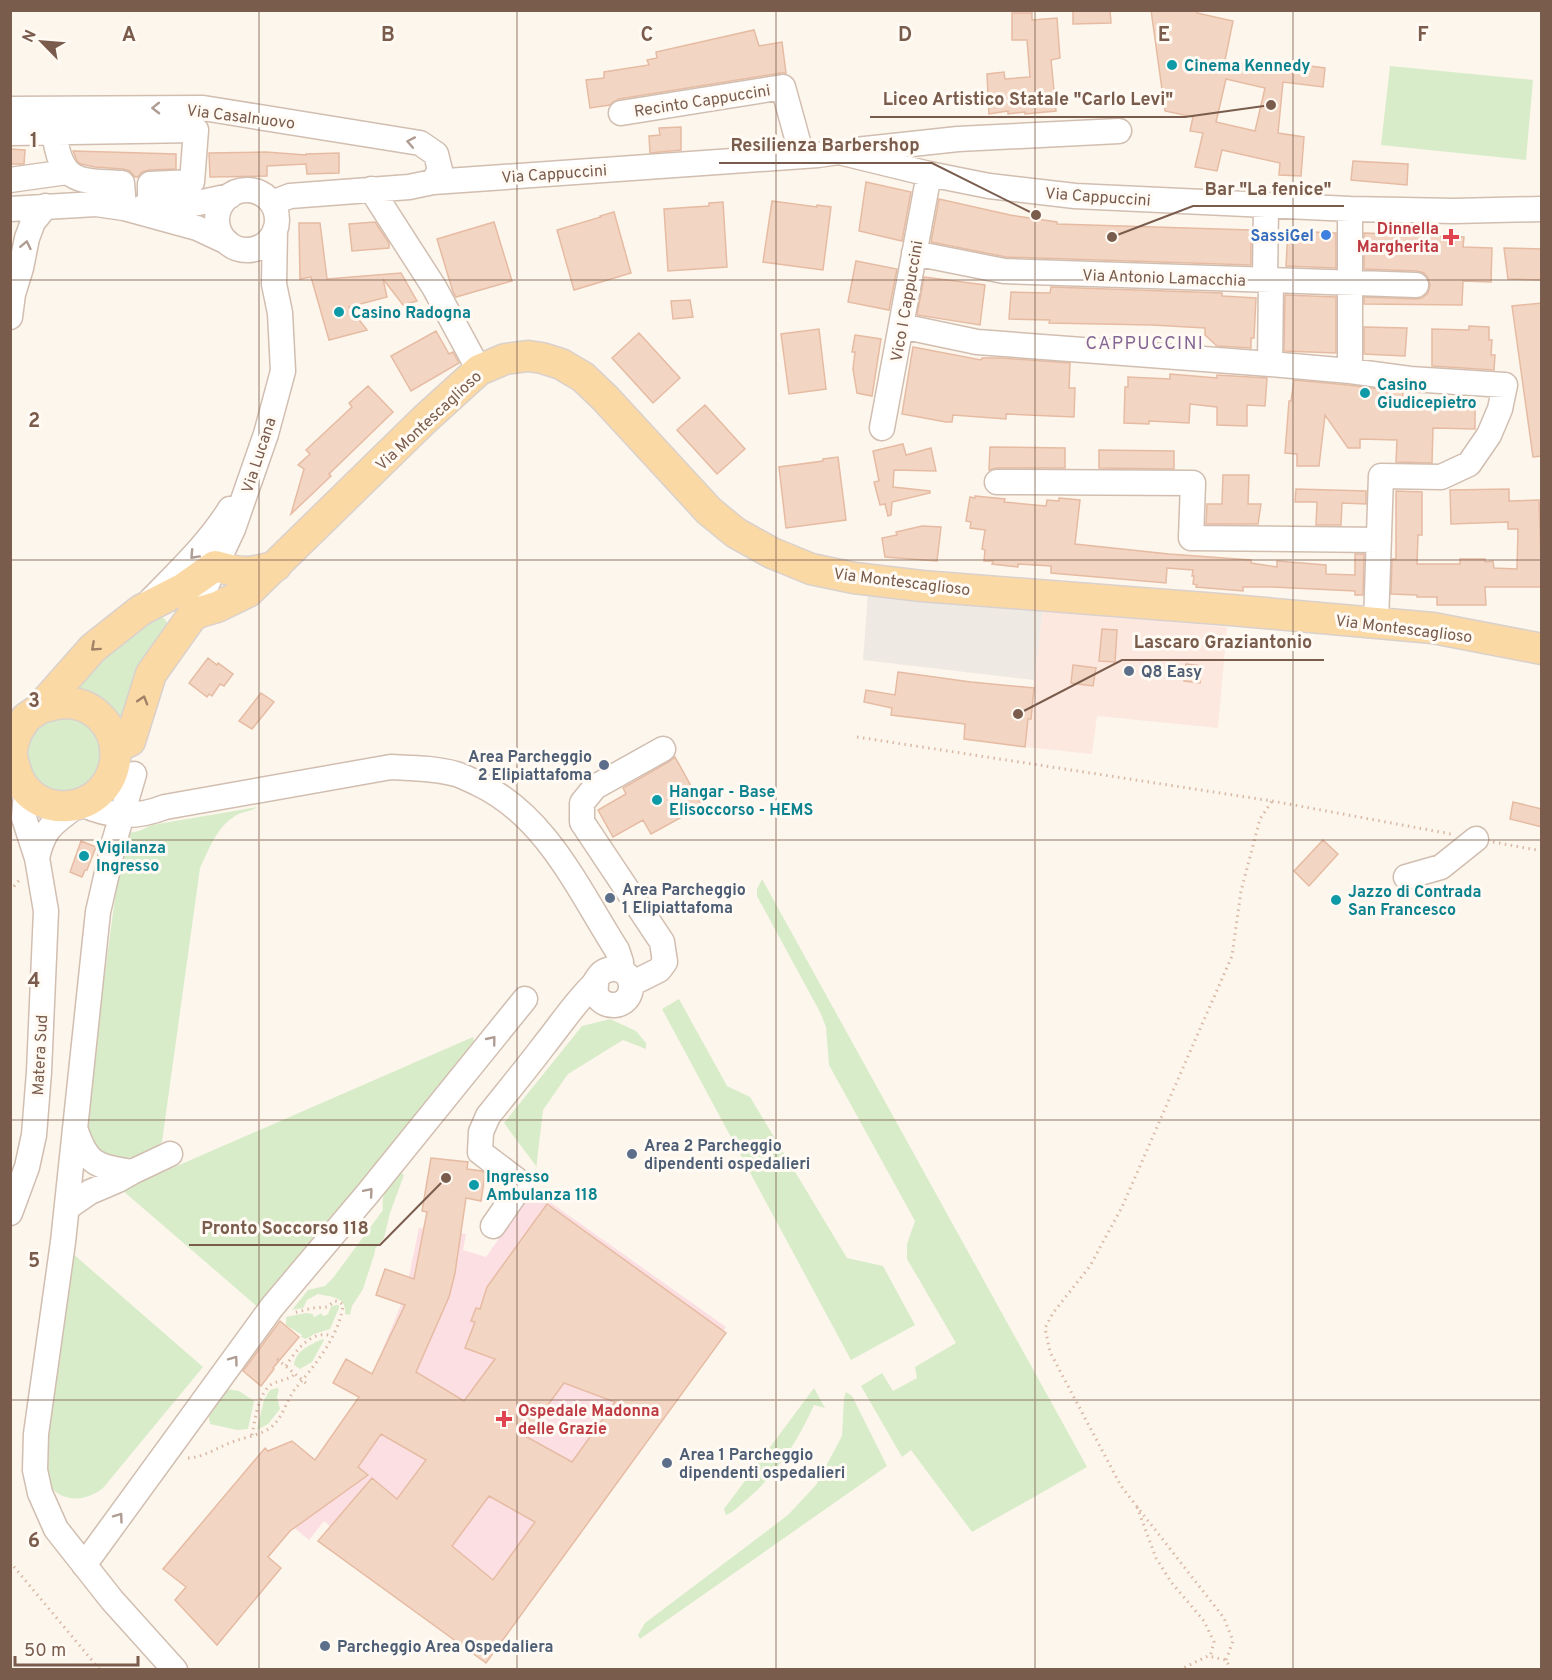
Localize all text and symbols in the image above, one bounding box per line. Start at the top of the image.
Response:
north arrow [12,12,72,72]
text: A [122,23,136,49]
text: B [381,23,395,49]
text: C [641,23,653,49]
text: D [898,23,912,49]
text: E [1158,23,1170,49]
text: F [1417,23,1429,49]
text: N [19,27,42,46]
place label: Cinema Kennedy [1184,57,1310,77]
marker: Cinema Kennedy [1165,58,1179,72]
street label: Recinto Cappuccini [633,81,772,123]
callout: Liceo Artistico Statale "Carlo Levi" [870,81,1185,117]
text: Liceo Artistico Statale "Carlo Levi" [883,89,1173,112]
street label: Via Casalnuovo [185,101,296,135]
one-way arrow [151,102,160,114]
callout: Resilienza Barbershop [719,127,932,163]
text: 1 [30,129,38,155]
text: Resilienza Barbershop [730,135,920,158]
one-way arrow [406,136,416,149]
street label: Via Cappuccini [501,161,608,189]
callout: Bar "La fenice" [1193,170,1344,206]
text: Bar "La fenice" [1204,179,1332,202]
street label: Via Cappuccini [1044,184,1151,212]
place label: Dinnella Margherita [1357,220,1439,258]
place label: SassiGel [1251,227,1314,247]
marker: SassiGel [1319,228,1333,242]
marker: Dinnella Margherita [1444,230,1458,244]
street label: Vico I Cappuccini [887,239,928,364]
one-way arrow [19,241,32,251]
street label: Via Antonio Lamacchia [1082,266,1246,292]
place label: Casino Radogna [351,304,471,324]
marker: Casino Radogna [332,305,346,319]
district label: CAPPUCCINI [1086,333,1204,356]
street label: Via Montescaglioso [372,367,487,476]
place label: Casino Giudicepietro [1377,376,1477,414]
marker: Casino Giudicepietro [1358,386,1372,400]
text: 2 [28,409,40,435]
street label: Via Lucana [238,415,282,496]
one-way arrow [190,548,201,559]
street label: Via Montescaglioso [832,565,971,601]
street label: Via Montescaglioso [1334,612,1473,648]
callout: Lascaro Graziantonio [1122,624,1324,660]
text: Lascaro Graziantonio [1134,632,1312,655]
one-way arrow [92,640,102,651]
place label: Q8 Easy [1141,663,1202,683]
marker: Q8 Easy [1122,664,1136,678]
text: 3 [28,689,40,715]
one-way arrow [136,695,148,706]
place label: Area Parcheggio 2 Elipiattafoma [468,748,592,786]
marker: Area Parcheggio 2 Elipiattafoma [597,758,611,772]
place label: Hangar - Base Elisoccorso - HEMS [669,783,813,821]
marker: Hangar - Base Elisoccorso - HEMS [650,793,664,807]
place label: Vigilanza Ingresso [96,839,166,877]
marker: Vigilanza Ingresso [77,849,91,863]
place label: Area Parcheggio 1 Elipiattafoma [622,881,746,919]
place label: Jazzo di Contrada San Francesco [1348,883,1481,921]
marker: Area Parcheggio 1 Elipiattafoma [603,891,617,905]
marker: Jazzo di Contrada San Francesco [1329,893,1343,907]
text: 4 [28,969,40,995]
street label: Matera Sud [29,1014,53,1096]
one-way arrow [484,1036,495,1047]
place label: Area 2 Parcheggio dipendenti ospedalieri [644,1137,810,1175]
marker: Area 2 Parcheggio dipendenti ospedalieri [625,1147,639,1161]
place label: Ingresso Ambulanza 118 [486,1168,598,1206]
marker: Ingresso Ambulanza 118 [467,1178,481,1192]
one-way arrow [362,1188,373,1199]
callout: Pronto Soccorso 118 [189,1209,380,1245]
text: Pronto Soccorso 118 [201,1218,369,1241]
text: 5 [28,1249,40,1275]
one-way arrow [226,1355,237,1366]
place label: Ospedale Madonna delle Grazie [518,1402,659,1440]
marker: Ospedale Madonna delle Grazie [495,1410,513,1428]
place label: Area 1 Parcheggio dipendenti ospedalieri [679,1446,845,1484]
marker: Area 1 Parcheggio dipendenti ospedalieri [660,1456,674,1470]
one-way arrow [112,1513,123,1524]
text: 6 [28,1529,40,1555]
scale bar [15,1629,138,1667]
place label: Parcheggio Area Ospedaliera [337,1638,554,1658]
marker: Parcheggio Area Ospedaliera [318,1639,332,1653]
text: 50 m [24,1640,66,1663]

